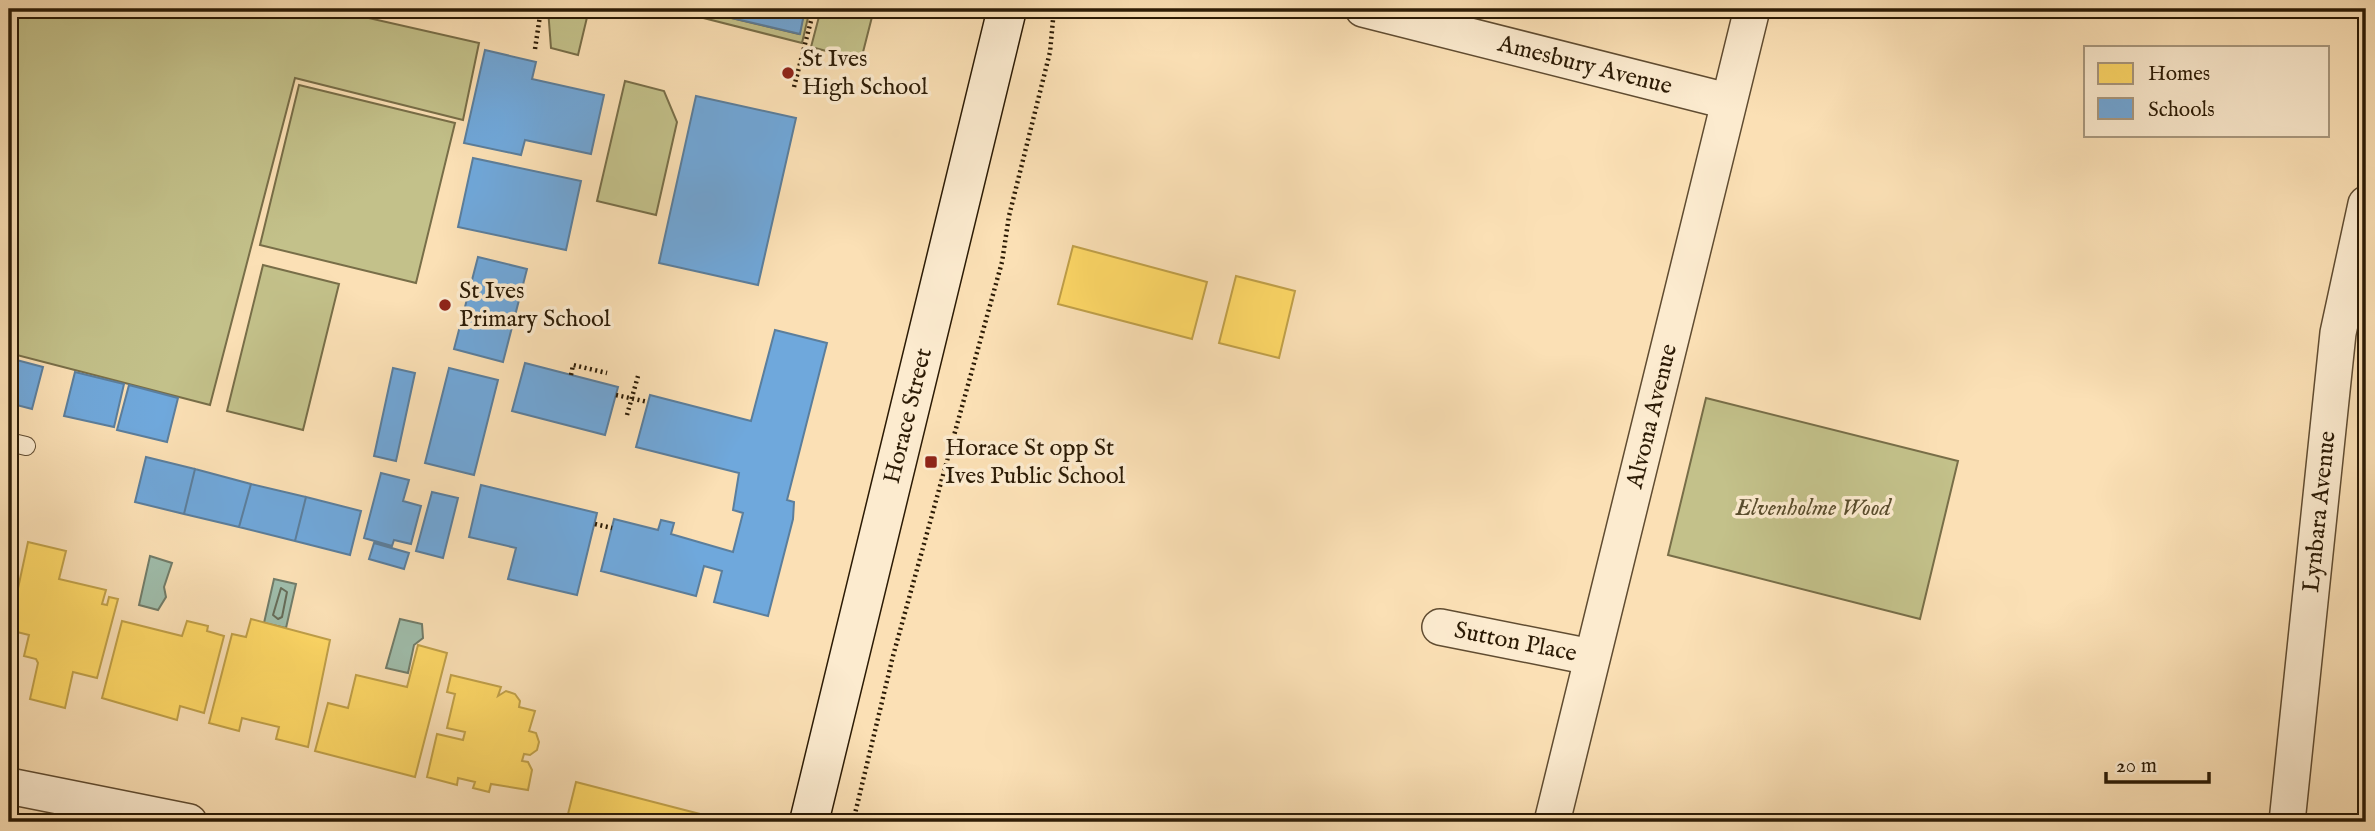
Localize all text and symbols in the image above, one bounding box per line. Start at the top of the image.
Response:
street label: Amesbury Avenue [1494,28,1675,102]
place label: St Ives High School [802,44,928,103]
legend [2084,46,2330,136]
text: Homes [2148,61,2210,88]
marker: St Ives High School [780,65,796,81]
text: Schools [2148,97,2215,124]
place label: St Ives Primary School [459,276,611,335]
marker: St Ives Primary School [437,297,453,313]
street label: Alvona Avenue [1619,341,1685,492]
street label: Horace Street [876,345,939,487]
street label: Lynbara Avenue [2296,429,2343,594]
place label: Horace St opp St Ives Public School [945,433,1126,492]
marker: Horace St opp St Ives Public School [923,454,939,470]
park label: Elvenholme Wood [1734,493,1892,524]
street label: Sutton Place [1452,615,1579,669]
scale bar [2106,740,2209,784]
text: 20 m [2116,753,2157,780]

